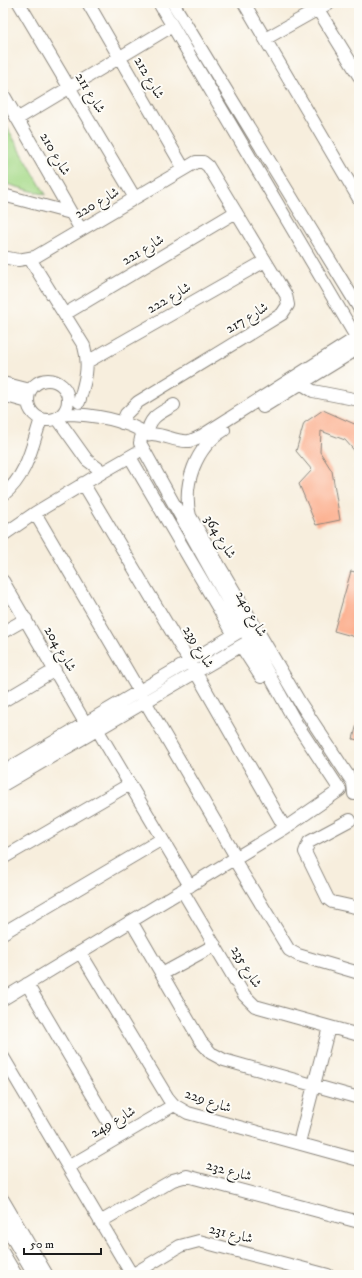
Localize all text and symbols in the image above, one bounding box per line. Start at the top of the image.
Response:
street label: شارع 212 [128,53,168,104]
street label: شارع 211 [69,69,109,118]
street label: شارع 210 [34,129,75,180]
street label: شارع 220 [71,183,124,225]
street label: شارع 221 [119,230,169,271]
street label: شارع 222 [144,278,195,320]
street label: شارع 217 [222,298,273,339]
street label: شارع 364 [198,512,240,563]
street label: شارع 240 [229,588,271,641]
street label: شارع 239 [177,622,218,673]
street label: شارع 204 [38,623,80,676]
street label: شارع 235 [225,942,266,993]
street label: شارع 229 [182,1085,234,1119]
street label: شارع 249 [87,1102,140,1144]
street label: شارع 232 [204,1156,254,1188]
street label: شارع 231 [207,1220,255,1250]
scale bar [24,1230,101,1256]
text: 50 m [30,1237,54,1252]

